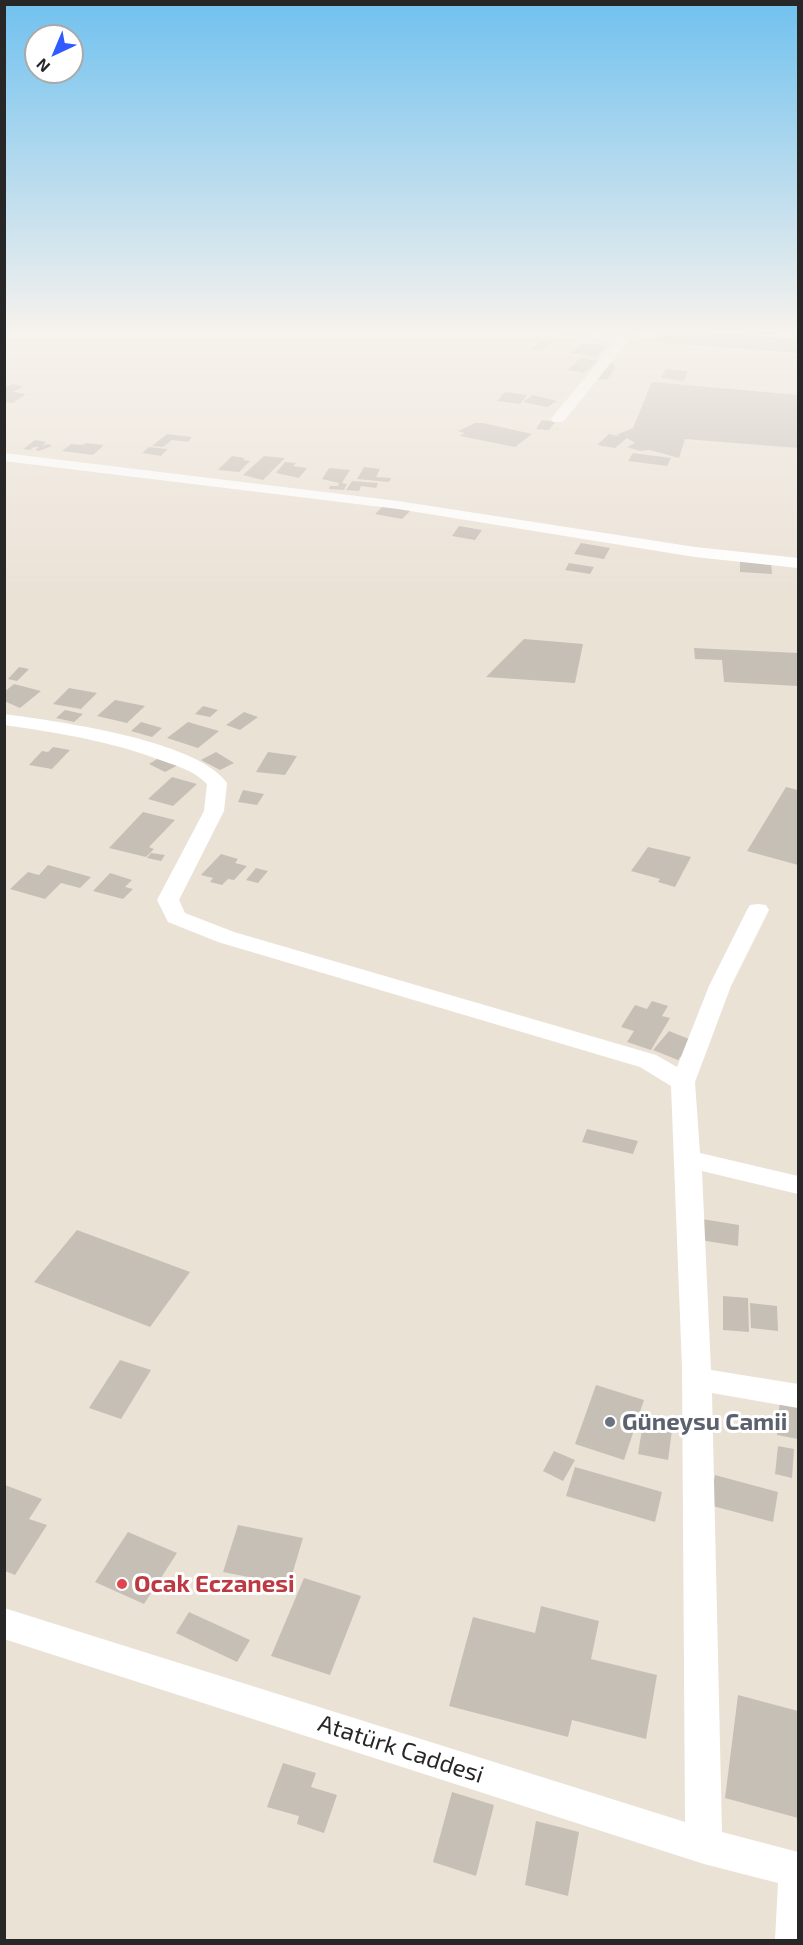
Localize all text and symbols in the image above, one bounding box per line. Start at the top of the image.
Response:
north arrow [24,24,84,84]
text: N [32,55,53,77]
place label: Güneysu Camii [622,1408,787,1436]
marker: Güneysu Camii [603,1415,617,1429]
place label: Ocak Eczanesi [134,1570,295,1598]
marker: Ocak Eczanesi [115,1577,129,1591]
street label: Atatürk Caddesi [315,1709,487,1789]

